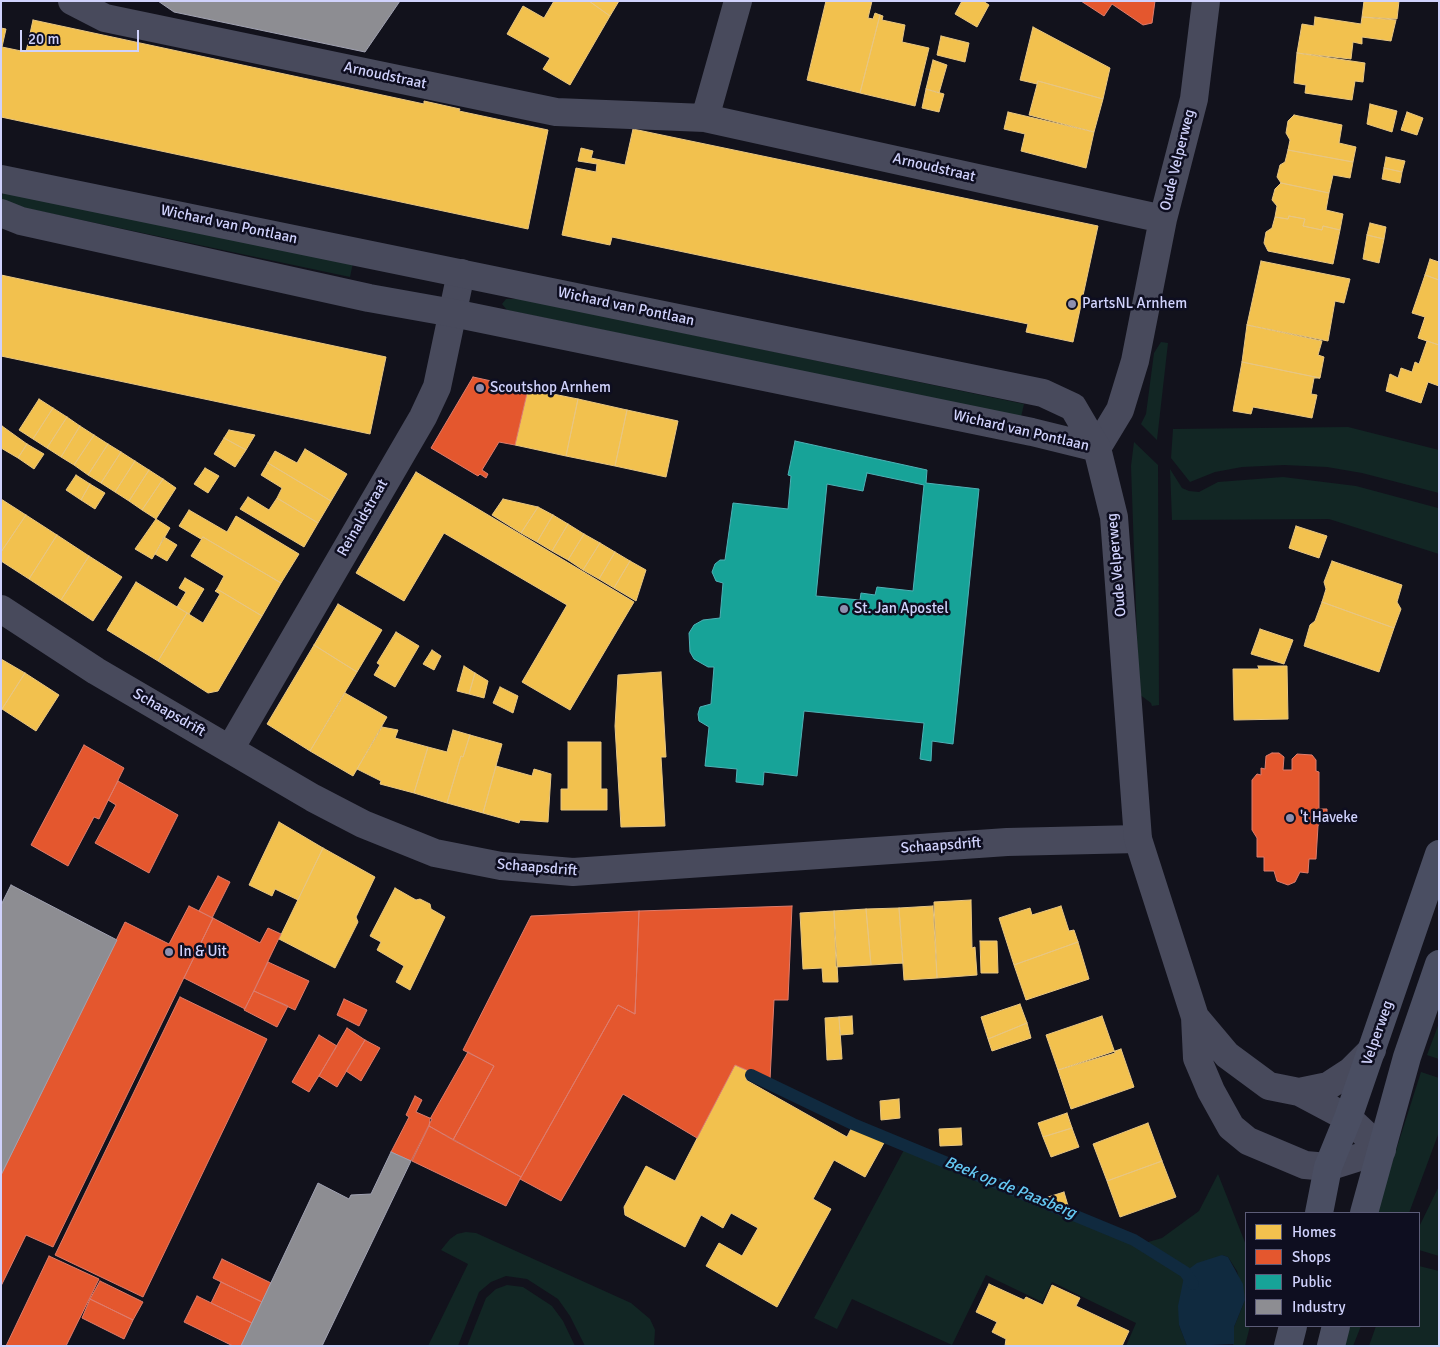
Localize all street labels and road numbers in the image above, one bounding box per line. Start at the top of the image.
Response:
street label: Arnoudstraat [342,58,428,94]
street label: Oude Velperweg [1157,107,1199,213]
street label: Arnoudstraat [891,150,977,186]
street label: Wichard van Pontlaan [159,202,299,248]
street label: Wichard van Pontlaan [556,284,696,330]
street label: Wichard van Pontlaan [951,407,1091,455]
street label: Reinaldstraat [334,476,392,560]
street label: Oude Velperweg [1104,512,1130,618]
street label: Schaapsdrift [130,685,208,741]
street label: Schaapsdrift [900,834,982,858]
street label: Schaapsdrift [496,856,578,880]
street label: Velperweg [1359,998,1397,1068]

